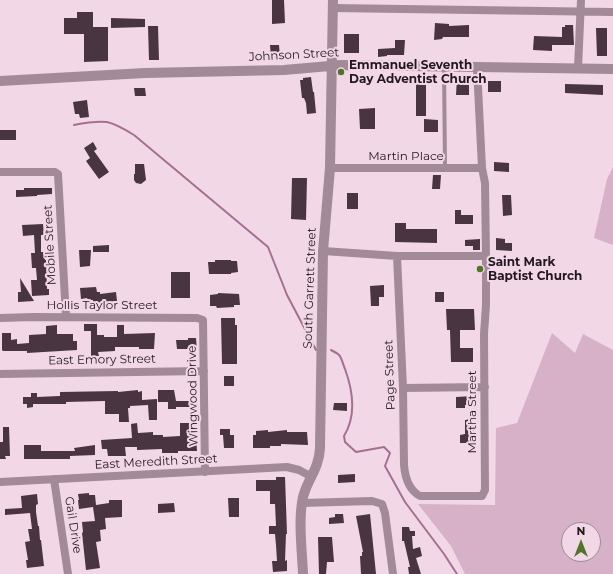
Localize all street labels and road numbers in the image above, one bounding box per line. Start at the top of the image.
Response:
street label: Johnson Street [248,45,340,65]
street label: Martin Place [368,149,444,163]
street label: Mobile Street [41,205,59,285]
street label: South Garrett Street [301,227,319,349]
street label: Hollis Taylor Street [47,298,157,312]
street label: Page Street [382,340,398,410]
street label: Wingwood Drive [185,345,201,447]
street label: East Emory Street [48,352,156,368]
street label: Martha Street [465,370,479,454]
street label: East Meredith Street [94,452,218,472]
street label: Gail Drive [61,496,85,554]

